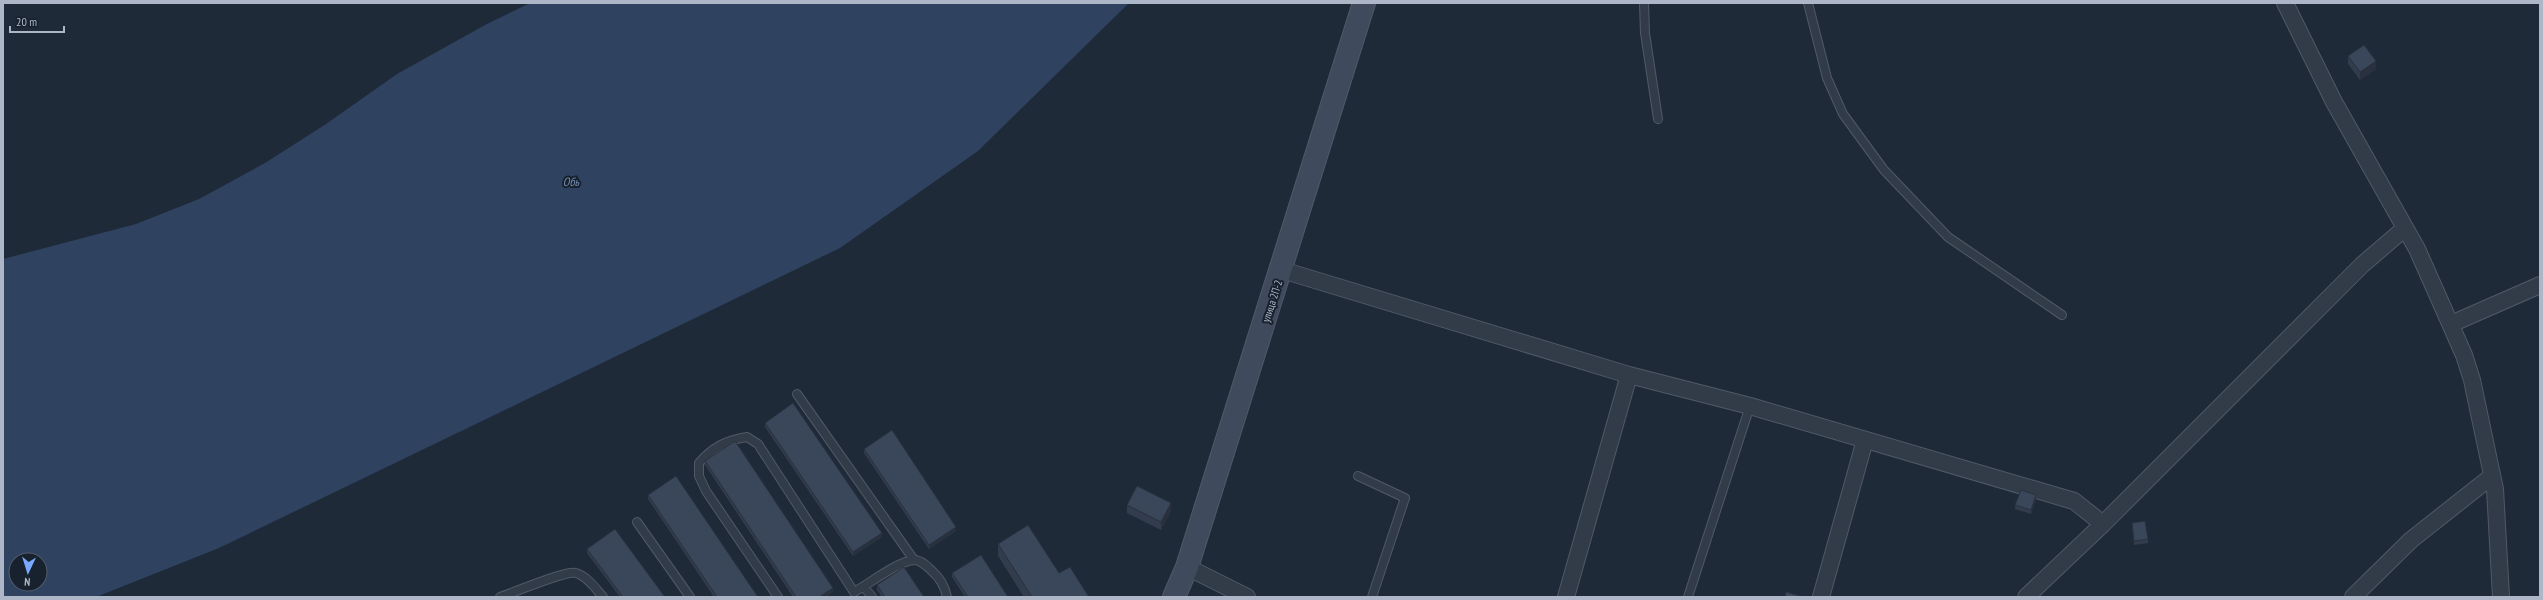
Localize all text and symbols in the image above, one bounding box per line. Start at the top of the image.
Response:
scale bar [10,8,64,34]
text: 20 m [16,14,37,29]
water label: Обь [563,174,580,189]
street label: улица 2П-2 [1259,278,1285,324]
north arrow [8,552,48,592]
text: N [24,575,31,589]

